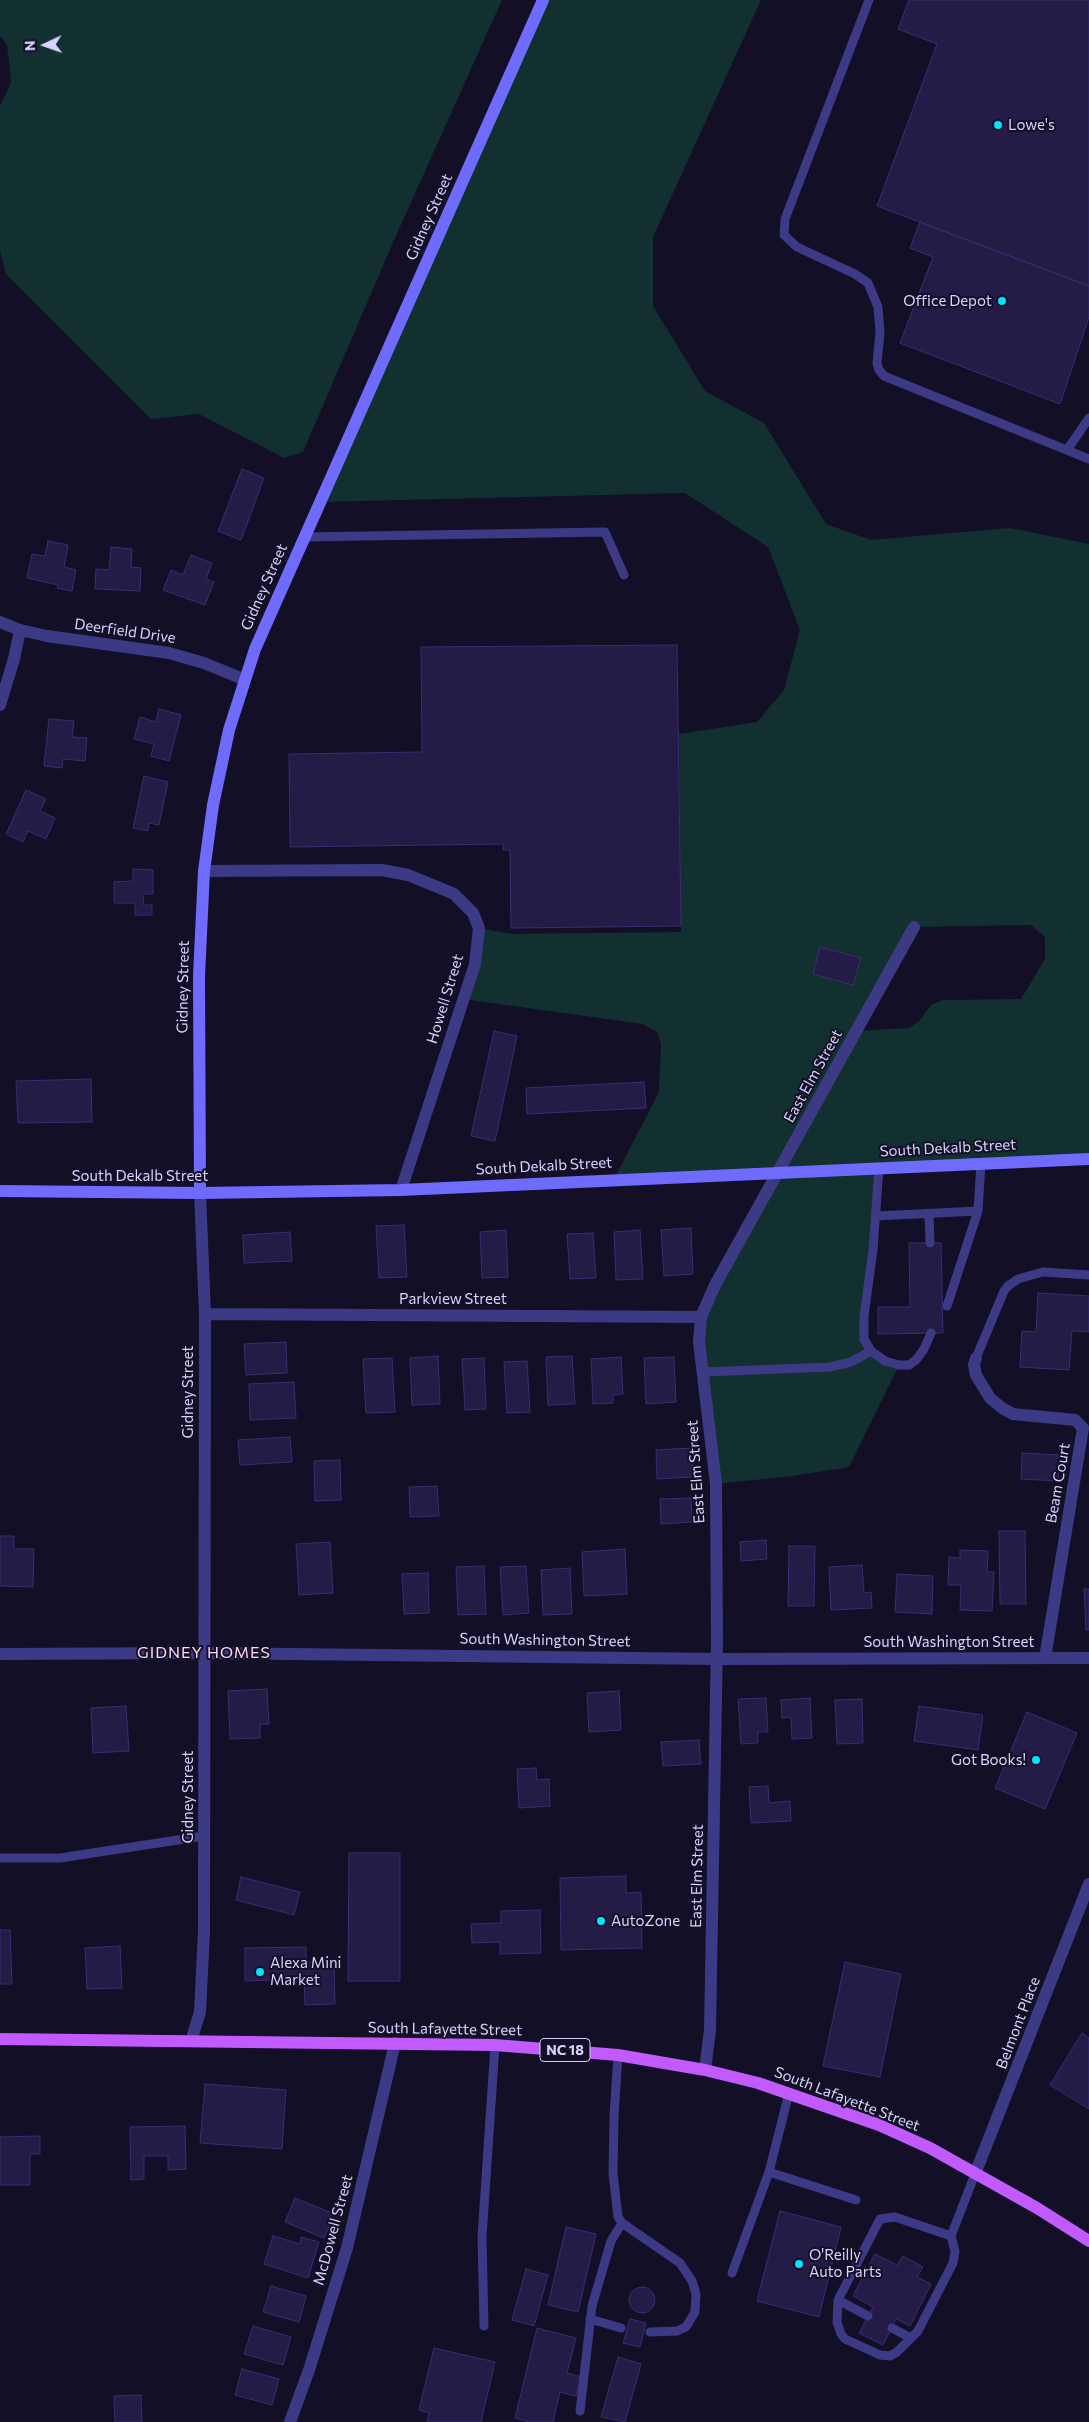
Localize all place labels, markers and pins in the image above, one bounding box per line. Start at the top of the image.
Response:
place label: Lowe's [1008,116,1055,134]
marker: Lowe's [992,119,1004,131]
place label: Office Depot [903,292,992,310]
marker: Office Depot [996,295,1008,307]
place label: Got Books! [951,1751,1026,1769]
marker: Got Books! [1030,1754,1042,1766]
place label: AutoZone [611,1912,680,1930]
marker: AutoZone [595,1915,607,1927]
place label: Alexa Mini Market [270,1954,341,1989]
marker: Alexa Mini Market [254,1966,266,1978]
place label: O'Reilly Auto Parts [809,2246,882,2281]
marker: O'Reilly Auto Parts [793,2258,805,2270]

